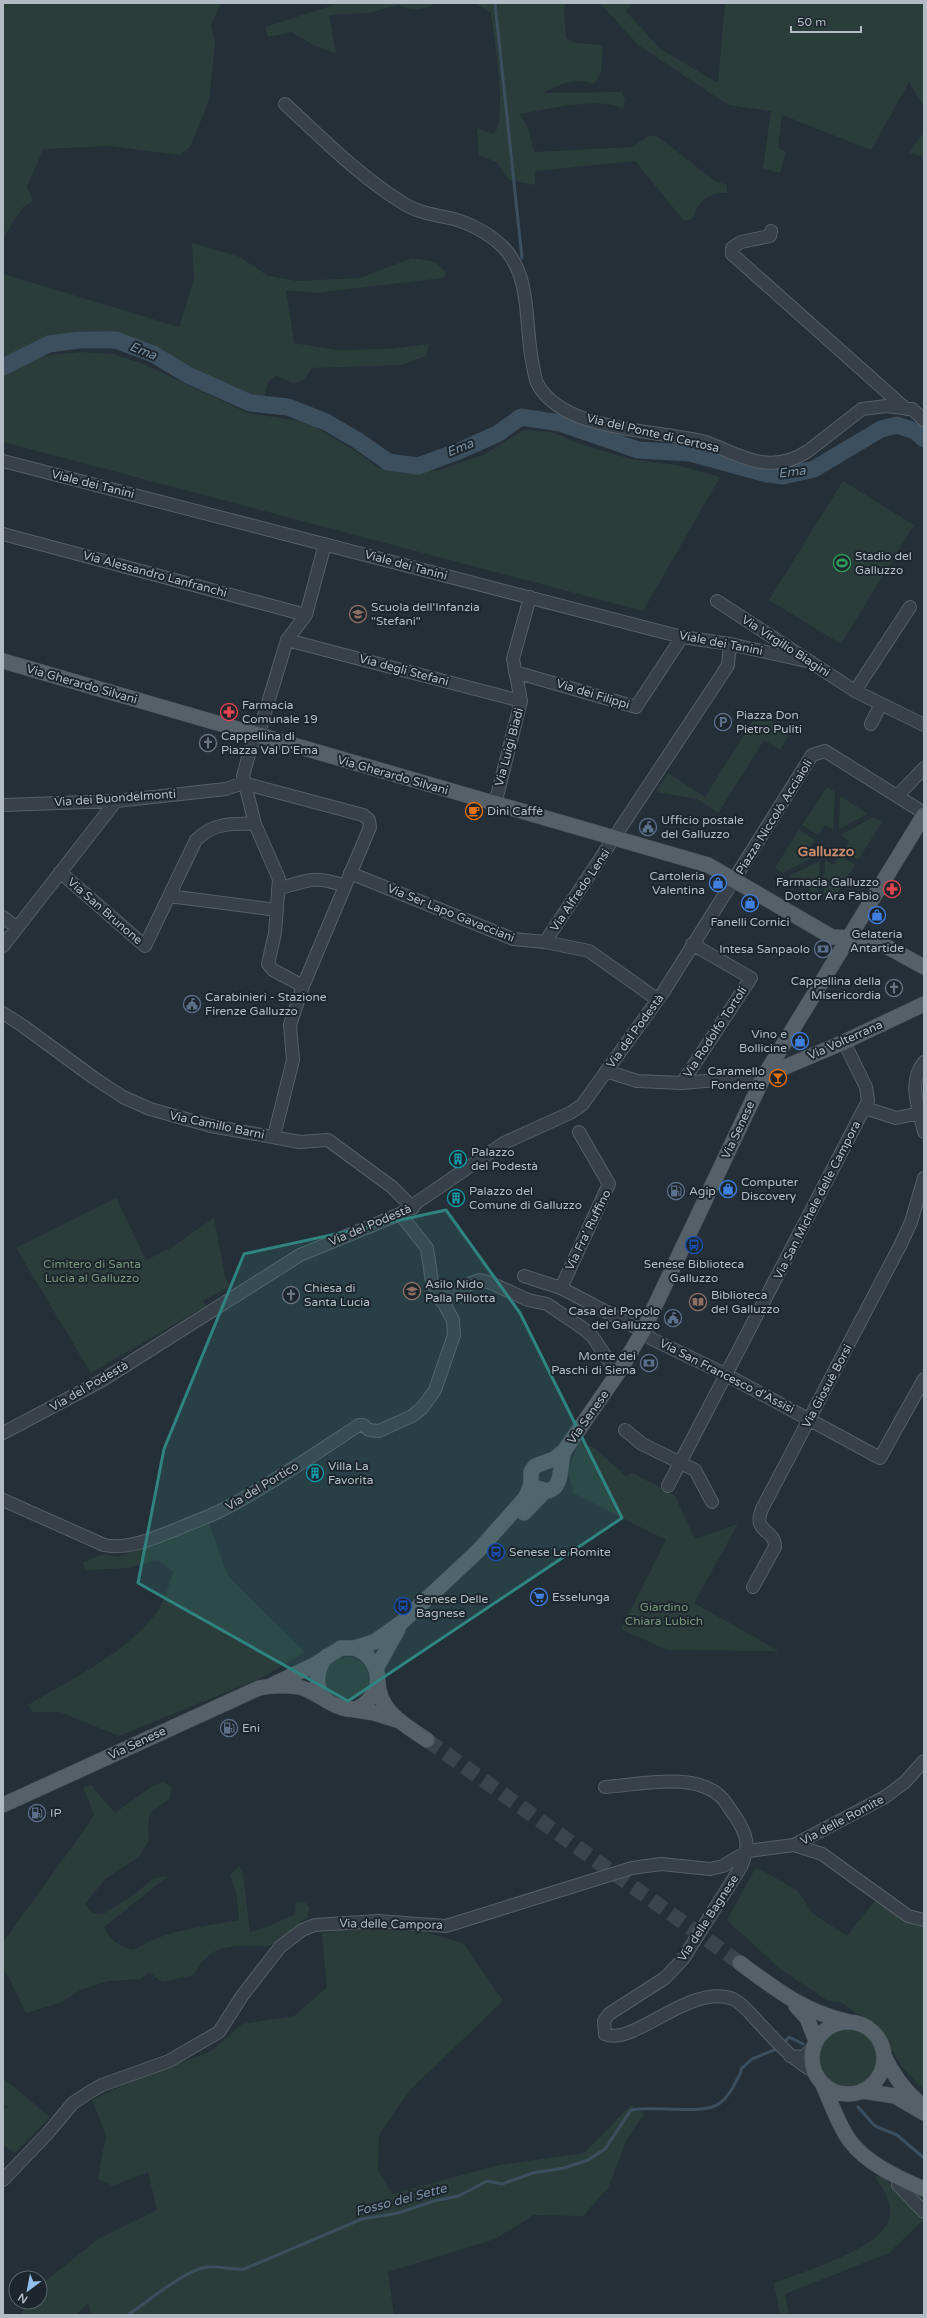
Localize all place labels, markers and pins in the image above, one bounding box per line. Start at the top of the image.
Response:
place label: Stadio del Galluzzo [855,549,912,577]
sports icon: Stadio del Galluzzo [832,553,852,573]
place label: Scuola dell'Infanzia "Stefani" [371,600,480,628]
school or university icon: Scuola dell'Infanzia "Stefani" [348,604,368,624]
place label: Farmacia Comunale 19 [242,698,318,726]
pharmacy icon: Farmacia Comunale 19 [219,702,239,722]
place label: Piazza Don Pietro Puliti [736,708,802,736]
parking icon: Piazza Don Pietro Puliti [713,712,733,732]
place label: Cappellina di Piazza Val D'Ema [221,729,318,757]
church icon: Cappellina di Piazza Val D'Ema [198,733,218,753]
cafe icon: Dini Caffè [464,801,484,821]
place label: Dini Caffè [487,804,543,818]
place label: Ufficio postale del Galluzzo [661,813,744,841]
public building icon: Ufficio postale del Galluzzo [638,817,658,837]
place label: Cartoleria Valentina [649,869,705,897]
shop icon: Cartoleria Valentina [708,873,728,893]
place label: Farmacia Galluzzo Dottor Ara Fabio [776,875,879,903]
pharmacy icon: Farmacia Galluzzo Dottor Ara Fabio [882,879,902,899]
shop icon: Fanelli Cornici [740,893,760,913]
shop icon: Gelateria Antartide [867,905,887,925]
place label: Fanelli Cornici [710,915,790,929]
place label: Gelateria Antartide [850,927,904,955]
bank icon: Intesa Sanpaolo [813,939,833,959]
place label: Intesa Sanpaolo [719,942,810,956]
place label: Cappellina della Misericordia [791,974,881,1002]
church icon: Cappellina della Misericordia [884,978,904,998]
place label: Carabinieri - Stazione Firenze Galluzzo [205,990,327,1018]
public building icon: Carabinieri - Stazione Firenze Galluzzo [182,994,202,1014]
place label: Vino e Bollicine [739,1027,787,1055]
shop icon: Vino e Bollicine [790,1031,810,1051]
place label: Caramello Fondente [707,1064,765,1092]
bar icon: Caramello Fondente [768,1068,788,1088]
place label: Palazzo del Podestà [471,1145,538,1173]
building icon: Palazzo del Podestà [448,1149,468,1169]
place label: Computer Discovery [741,1175,799,1203]
shop icon: Computer Discovery [718,1179,738,1199]
fuel station icon: Agip [666,1181,686,1201]
place label: Palazzo del Comune di Galluzzo [469,1184,582,1212]
place label: Agip [689,1184,716,1198]
building icon: Palazzo del Comune di Galluzzo [446,1188,466,1208]
bus stop icon: Senese Biblioteca Galluzzo [684,1235,704,1255]
place label: Senese Biblioteca Galluzzo [644,1257,744,1285]
place label: Asilo Nido Palla Pillotta [425,1277,495,1305]
place label: Chiesa di Santa Lucia [304,1281,370,1309]
school or university icon: Asilo Nido Palla Pillotta [402,1281,422,1301]
church icon: Chiesa di Santa Lucia [281,1285,301,1305]
place label: Biblioteca del Galluzzo [711,1288,780,1316]
library icon: Biblioteca del Galluzzo [688,1292,708,1312]
place label: Casa del Popolo del Galluzzo [568,1304,660,1332]
public building icon: Casa del Popolo del Galluzzo [663,1308,683,1328]
place label: Monte dei Paschi di Siena [551,1349,636,1377]
bank icon: Monte dei Paschi di Siena [639,1353,659,1373]
place label: Villa La Favorita [328,1459,374,1487]
building icon: Villa La Favorita [305,1463,325,1483]
bus stop icon: Senese Le Romite [486,1542,506,1562]
place label: Senese Le Romite [509,1545,611,1559]
supermarket icon: Esselunga [529,1587,549,1607]
place label: Esselunga [552,1590,610,1604]
place label: Senese Delle Bagnese [416,1592,489,1620]
bus stop icon: Senese Delle Bagnese [393,1596,413,1616]
fuel station icon: Eni [219,1718,239,1738]
place label: Eni [242,1721,260,1735]
fuel station icon: IP [27,1803,47,1823]
place label: IP [50,1806,61,1820]

